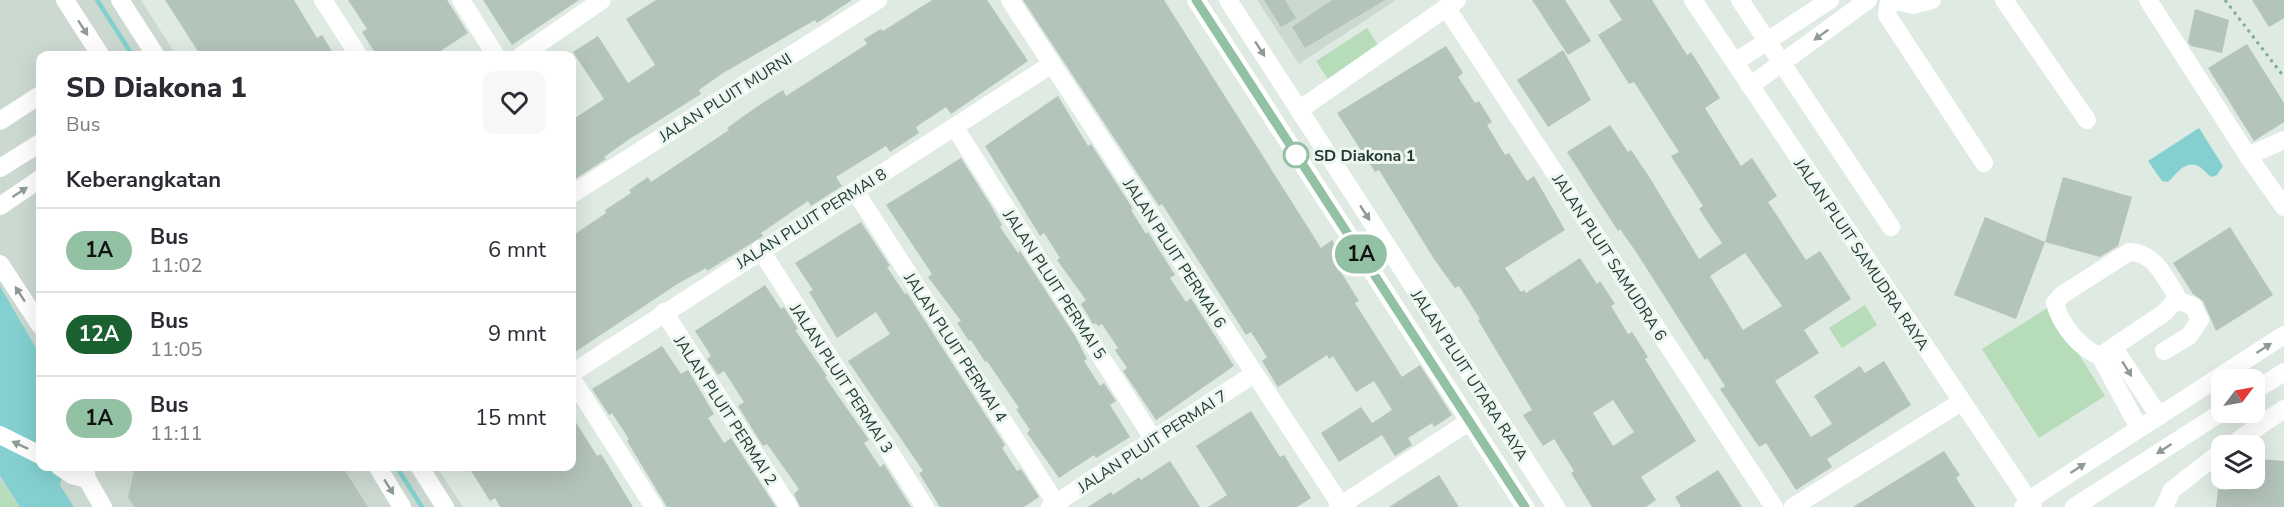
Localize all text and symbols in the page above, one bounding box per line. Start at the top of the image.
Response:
one-way arrow [78,20,89,36]
one-way arrow [1813,28,1828,40]
one-way arrow [1254,41,1265,57]
street label: JALAN PLUIT MURNI [654,48,796,148]
text: SD Diakona 1 [66,69,247,107]
button: heart [483,71,546,134]
text: Bus [66,111,100,138]
marker: SD Diakona 1 [1283,142,1309,168]
place label: SD Diakona 1 [1314,145,1415,167]
street label: JALAN PLUIT SAMUDRA RAYA [1788,153,1934,355]
street label: JALAN PLUIT PERMAI 8 [731,163,891,275]
text: Keberangkatan [66,165,221,195]
street label: JALAN PLUIT SAMUDRA 6 [1546,169,1672,345]
street label: JALAN PLUIT PERMAI 6 [1117,174,1231,333]
one-way arrow [12,187,28,198]
street label: JALAN PLUIT PERMAI 5 [997,205,1111,364]
one-way arrow [1360,205,1371,221]
text: Bus [150,222,189,252]
line badge: 1A [1334,234,1388,274]
text: 6 mnt [488,235,546,265]
text: 1A [85,236,113,264]
text: 1A [1347,240,1375,268]
text: 11:02 [150,252,203,279]
street label: JALAN PLUIT PERMAI 4 [898,268,1012,427]
street label: JALAN PLUIT UTARA RAYA [1405,285,1533,466]
one-way arrow [15,286,26,303]
street label: JALAN PLUIT PERMAI 3 [784,299,898,458]
text: Bus [150,306,189,336]
text: 9 mnt [488,319,546,349]
text: 12A [79,320,119,348]
street label: JALAN PLUIT PERMAI 2 [668,331,782,490]
text: 11:05 [150,336,203,363]
one-way arrow [2256,342,2273,353]
one-way arrow [2121,361,2132,377]
north arrow [2211,369,2265,423]
map controls [2211,369,2265,489]
street label: JALAN PLUIT PERMAI 7 [1073,385,1232,499]
text: Bus [150,390,189,420]
text: 15 mnt [475,403,546,433]
text: 1A [85,404,113,432]
text: 11:11 [150,420,203,447]
button: layers [2211,435,2265,489]
one-way arrow [11,440,29,450]
one-way arrow [2156,443,2172,454]
one-way arrow [2070,463,2086,474]
one-way arrow [384,479,395,495]

